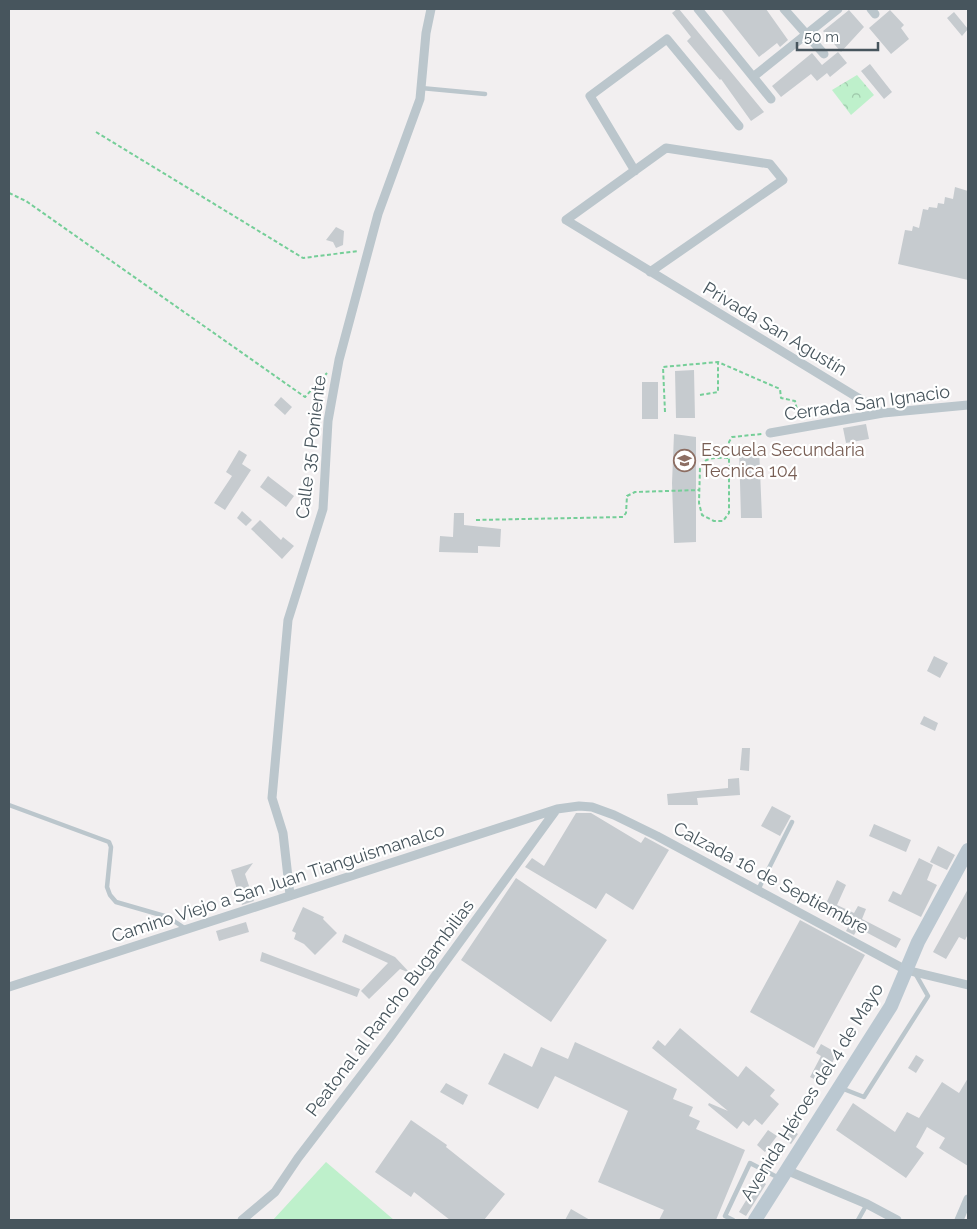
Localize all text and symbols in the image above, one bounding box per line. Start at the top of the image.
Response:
scale bar [797,20,878,52]
text: 50 m [804,28,839,46]
street label: Privada San Agustín [699,277,851,380]
street label: Calle 35 Poniente [291,373,330,520]
street label: Cerrada San Ignacio [783,380,951,425]
place label: Escuela Secundaria Tecnica 104 [701,439,865,481]
school or university icon: Escuela Secundaria Tecnica 104 [673,448,697,472]
street label: Calzada 16 de Septiembre [670,817,873,938]
street label: Camino Viejo a San Juan Tianguismanalco [109,819,447,946]
street label: Peatonal al Rancho Bugambilias [301,895,478,1120]
street label: Avenida Héroes del 4 de Mayo [736,979,888,1204]

